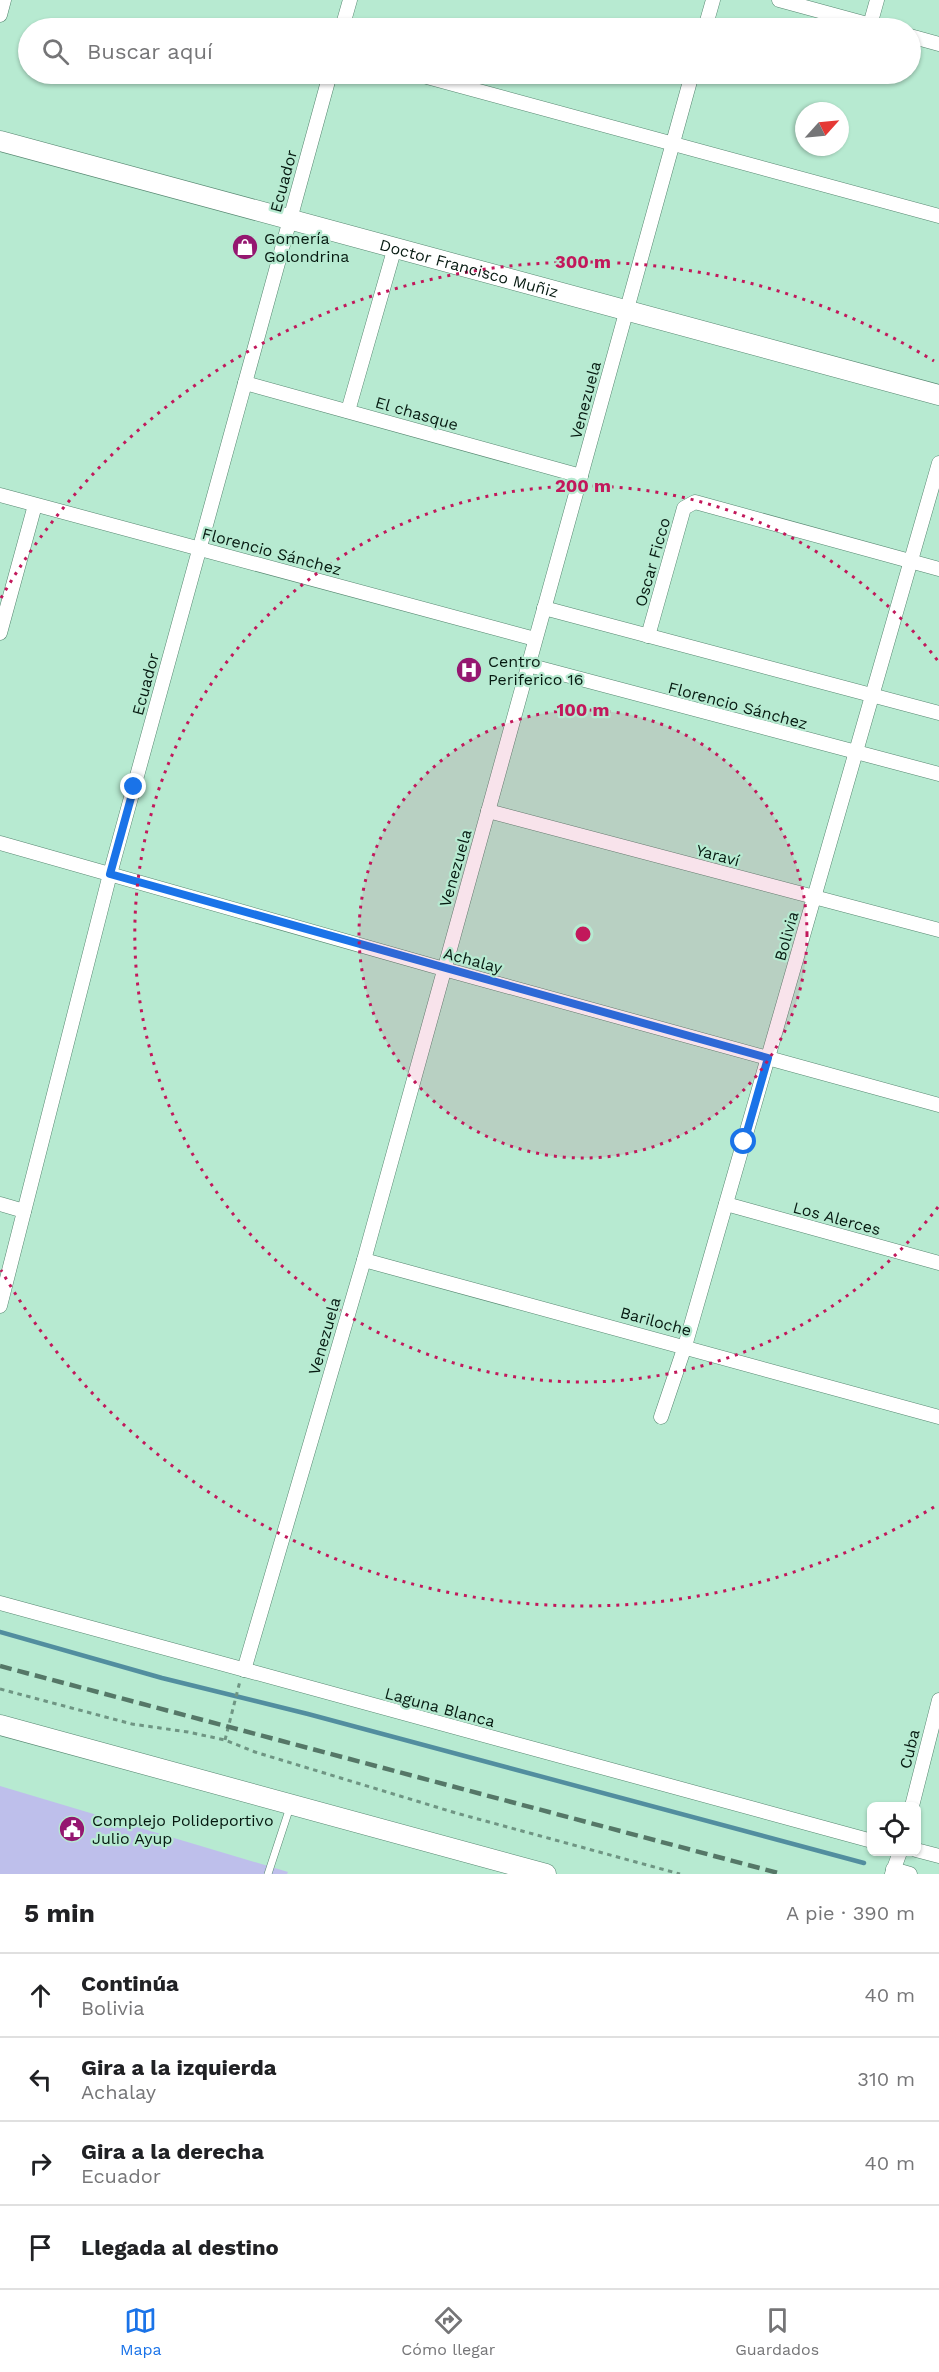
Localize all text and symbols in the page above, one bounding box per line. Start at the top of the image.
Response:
search box [18,18,921,84]
icon: search [39,35,72,68]
text: Buscar aquí [87,39,213,64]
north arrow [795,102,849,156]
street label: Ecuador [266,147,301,214]
place label: Gomería Golondrina [264,229,349,266]
shop icon: Gomería Golondrina [230,232,260,262]
street label: Doctor Francisco Muñiz [378,235,560,302]
text: 300 m [555,251,611,272]
street label: Venezuela [566,359,605,441]
street label: El chasque [373,393,461,434]
text: 200 m [555,475,611,496]
street label: Oscar Ficco [631,516,674,609]
street label: Florencio Sánchez [200,524,344,579]
street label: Ecuador [128,650,163,717]
place label: Centro Periferico 16 [488,652,583,689]
hospital icon: Centro Periferico 16 [454,655,484,685]
street label: Florencio Sánchez [666,678,810,733]
text: 100 m [556,699,610,720]
route end [120,773,146,799]
street label: Venezuela [435,827,476,909]
street label: Yaraví [694,841,742,870]
street label: Bolivia [770,909,803,963]
centre of rings [573,924,593,944]
street label: Achalay [441,944,505,978]
route start [730,1128,756,1154]
street label: Los Alerces [791,1198,883,1239]
street label: Venezuela [304,1295,345,1377]
street label: Bariloche [618,1303,694,1340]
street label: Laguna Blanca [383,1684,497,1731]
street label: Cuba [895,1727,924,1771]
map controls [867,1802,921,1856]
button: locate [867,1802,921,1856]
place label: Complejo Polideportivo Julio Ayup [92,1811,274,1848]
public building icon: Complejo Polideportivo Julio Ayup [57,1814,87,1844]
text: 5 min [24,1898,95,1928]
text: A pie · 390 m [786,1901,915,1925]
text: Continúa [81,1971,179,1996]
icon: ahead [24,1979,57,2012]
text: 40 m [864,1983,915,2007]
text: Bolivia [81,1996,145,2020]
text: Gira a la izquierda [81,2055,277,2080]
icon: left [24,2063,57,2096]
text: 310 m [857,2067,915,2091]
text: Achalay [81,2080,156,2104]
text: Gira a la derecha [81,2139,264,2164]
icon: right [24,2147,57,2180]
text: 40 m [864,2151,915,2175]
text: Ecuador [81,2164,161,2188]
icon: arrive [24,2231,57,2264]
text: Llegada al destino [81,2235,279,2260]
tab: Mapa [120,2304,162,2359]
tab: Cómo llegar [401,2304,495,2359]
tab: Guardados [735,2304,819,2359]

